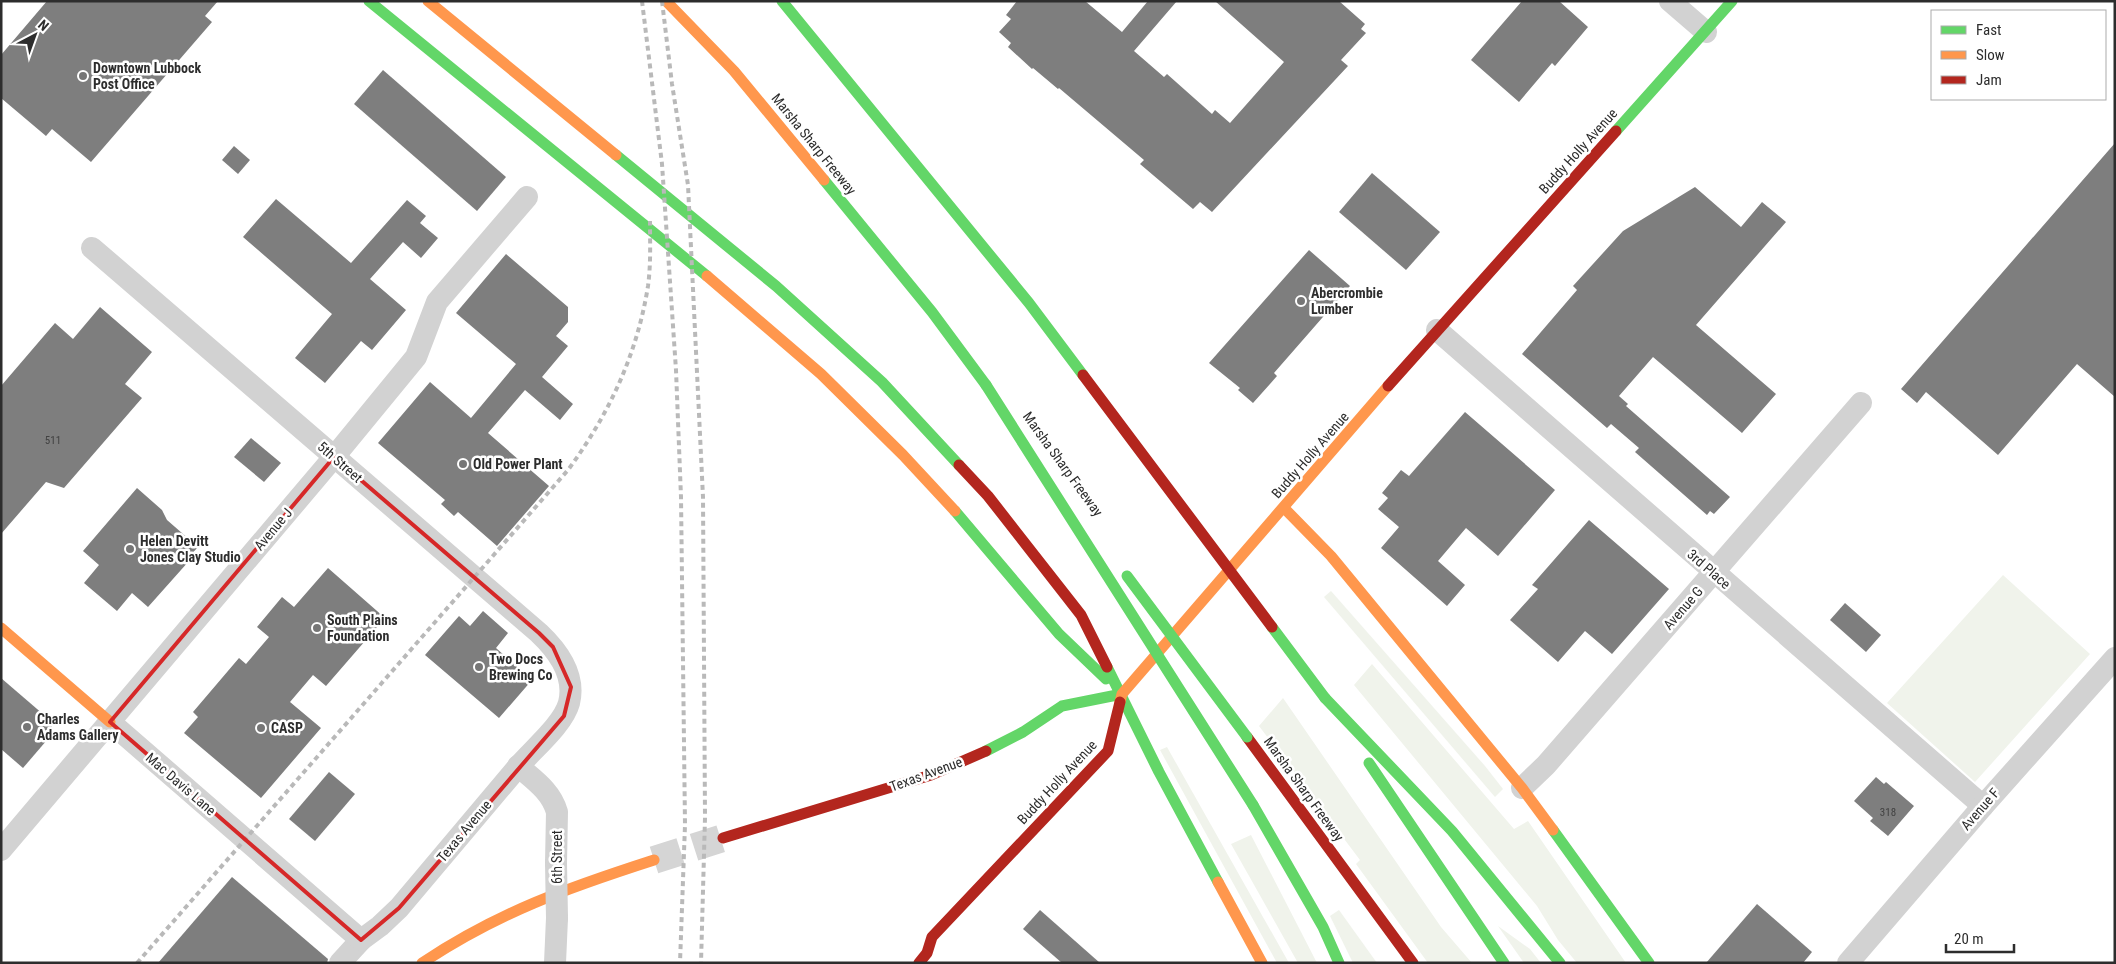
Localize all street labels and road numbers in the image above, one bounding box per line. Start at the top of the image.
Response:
street label: Marsha Sharp Freeway [768,90,860,198]
street label: Buddy Holly Avenue [1536,105,1621,197]
street label: Buddy Holly Avenue [1268,408,1352,501]
street label: Marsha Sharp Freeway [1020,409,1106,519]
street label: 5th Street [314,438,366,486]
street label: Avenue J [251,505,295,553]
street label: 3rd Place [1684,546,1734,592]
street label: Avenue G [1660,583,1706,633]
street label: Marsha Sharp Freeway [1261,734,1347,844]
street label: Buddy Holly Avenue [1014,736,1100,827]
street label: Mac Davis Lane [143,749,219,819]
street label: Texas Avenue [888,753,965,795]
street label: Avenue F [1957,785,2003,833]
street label: Texas Avenue [433,796,495,865]
street label: 6th Street [549,830,565,884]

